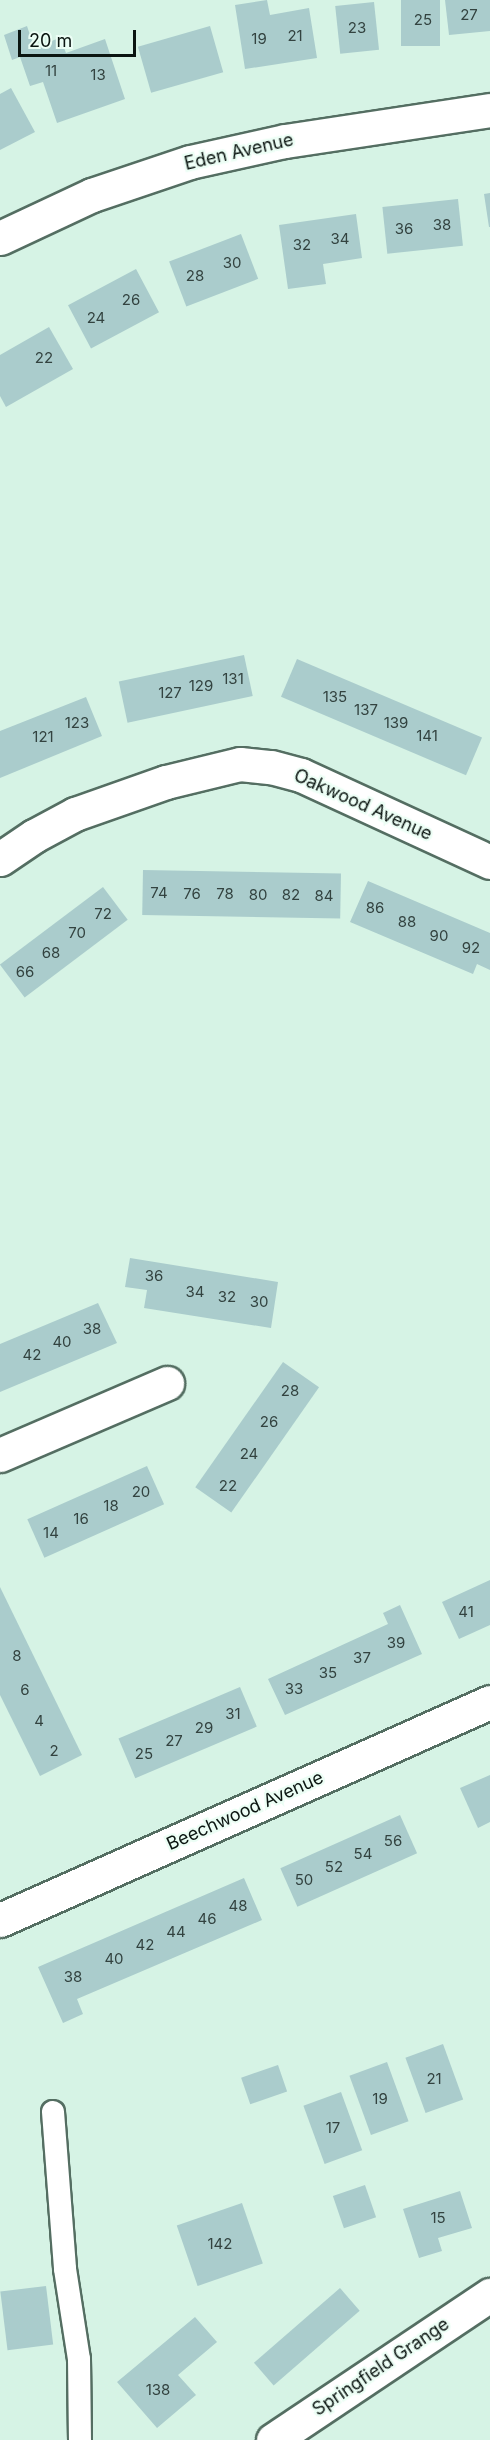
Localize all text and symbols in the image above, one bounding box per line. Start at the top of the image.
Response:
house number: 27 [460,6,478,24]
house number: 25 [414,11,432,29]
scale bar [21,18,140,56]
house number: 23 [348,19,366,37]
house number: 21 [287,27,303,45]
text: 20 m [29,30,72,51]
house number: 19 [251,30,267,48]
house number: 11 [45,62,57,80]
house number: 13 [90,66,106,84]
street label: Eden Avenue [182,129,296,175]
house number: 38 [433,216,451,234]
house number: 36 [395,220,413,238]
house number: 34 [331,230,349,248]
house number: 32 [293,236,311,254]
house number: 30 [223,254,241,272]
house number: 28 [186,267,204,285]
house number: 26 [122,291,140,309]
house number: 24 [87,309,105,327]
house number: 22 [35,349,53,367]
house number: 131 [222,670,244,688]
house number: 129 [189,677,213,695]
house number: 127 [158,684,182,702]
house number: 135 [323,688,347,706]
house number: 137 [354,701,378,719]
house number: 123 [65,714,89,732]
house number: 139 [384,714,408,732]
house number: 141 [416,727,438,745]
house number: 121 [32,728,54,746]
street label: Oakwood Avenue [291,765,435,845]
house number: 74 [150,884,168,902]
house number: 76 [183,885,201,903]
house number: 78 [216,885,234,903]
house number: 80 [249,886,267,904]
house number: 82 [282,886,300,904]
house number: 84 [315,887,333,905]
house number: 86 [366,899,384,917]
house number: 72 [94,905,112,923]
house number: 88 [398,913,416,931]
house number: 70 [68,924,86,942]
house number: 90 [430,927,448,945]
house number: 92 [462,939,480,957]
house number: 68 [42,944,60,962]
house number: 66 [16,963,34,981]
house number: 36 [145,1267,163,1285]
house number: 34 [186,1283,204,1301]
house number: 32 [218,1288,236,1306]
house number: 30 [250,1293,268,1311]
house number: 38 [83,1320,101,1338]
house number: 40 [52,1333,72,1351]
house number: 42 [23,1346,41,1364]
house number: 28 [281,1382,299,1400]
house number: 26 [260,1413,278,1431]
house number: 24 [240,1445,258,1463]
house number: 22 [219,1477,237,1495]
house number: 20 [132,1483,150,1501]
house number: 18 [103,1497,119,1515]
house number: 16 [73,1510,89,1528]
house number: 14 [43,1524,59,1542]
house number: 41 [458,1603,474,1621]
house number: 39 [387,1634,405,1652]
house number: 8 [12,1647,22,1665]
house number: 37 [353,1649,371,1667]
house number: 35 [319,1664,337,1682]
house number: 33 [285,1680,303,1698]
house number: 6 [20,1681,30,1699]
house number: 31 [225,1705,241,1723]
house number: 4 [34,1712,44,1730]
house number: 29 [195,1719,213,1737]
house number: 27 [165,1732,183,1750]
house number: 2 [49,1742,59,1760]
house number: 25 [135,1745,153,1763]
street label: Beechwood Avenue [163,1767,327,1855]
house number: 56 [384,1832,402,1850]
house number: 54 [354,1845,372,1863]
house number: 52 [325,1858,343,1876]
house number: 50 [295,1871,313,1889]
house number: 48 [229,1897,247,1915]
house number: 46 [198,1910,216,1928]
house number: 44 [166,1923,186,1941]
house number: 42 [136,1936,154,1954]
house number: 40 [104,1950,124,1968]
house number: 38 [64,1968,82,1986]
house number: 21 [426,2070,442,2088]
house number: 19 [372,2090,388,2108]
house number: 17 [326,2119,340,2137]
house number: 15 [430,2209,446,2227]
house number: 142 [208,2235,232,2253]
street label: Springfield Grange [309,2313,453,2421]
house number: 138 [146,2381,170,2399]

